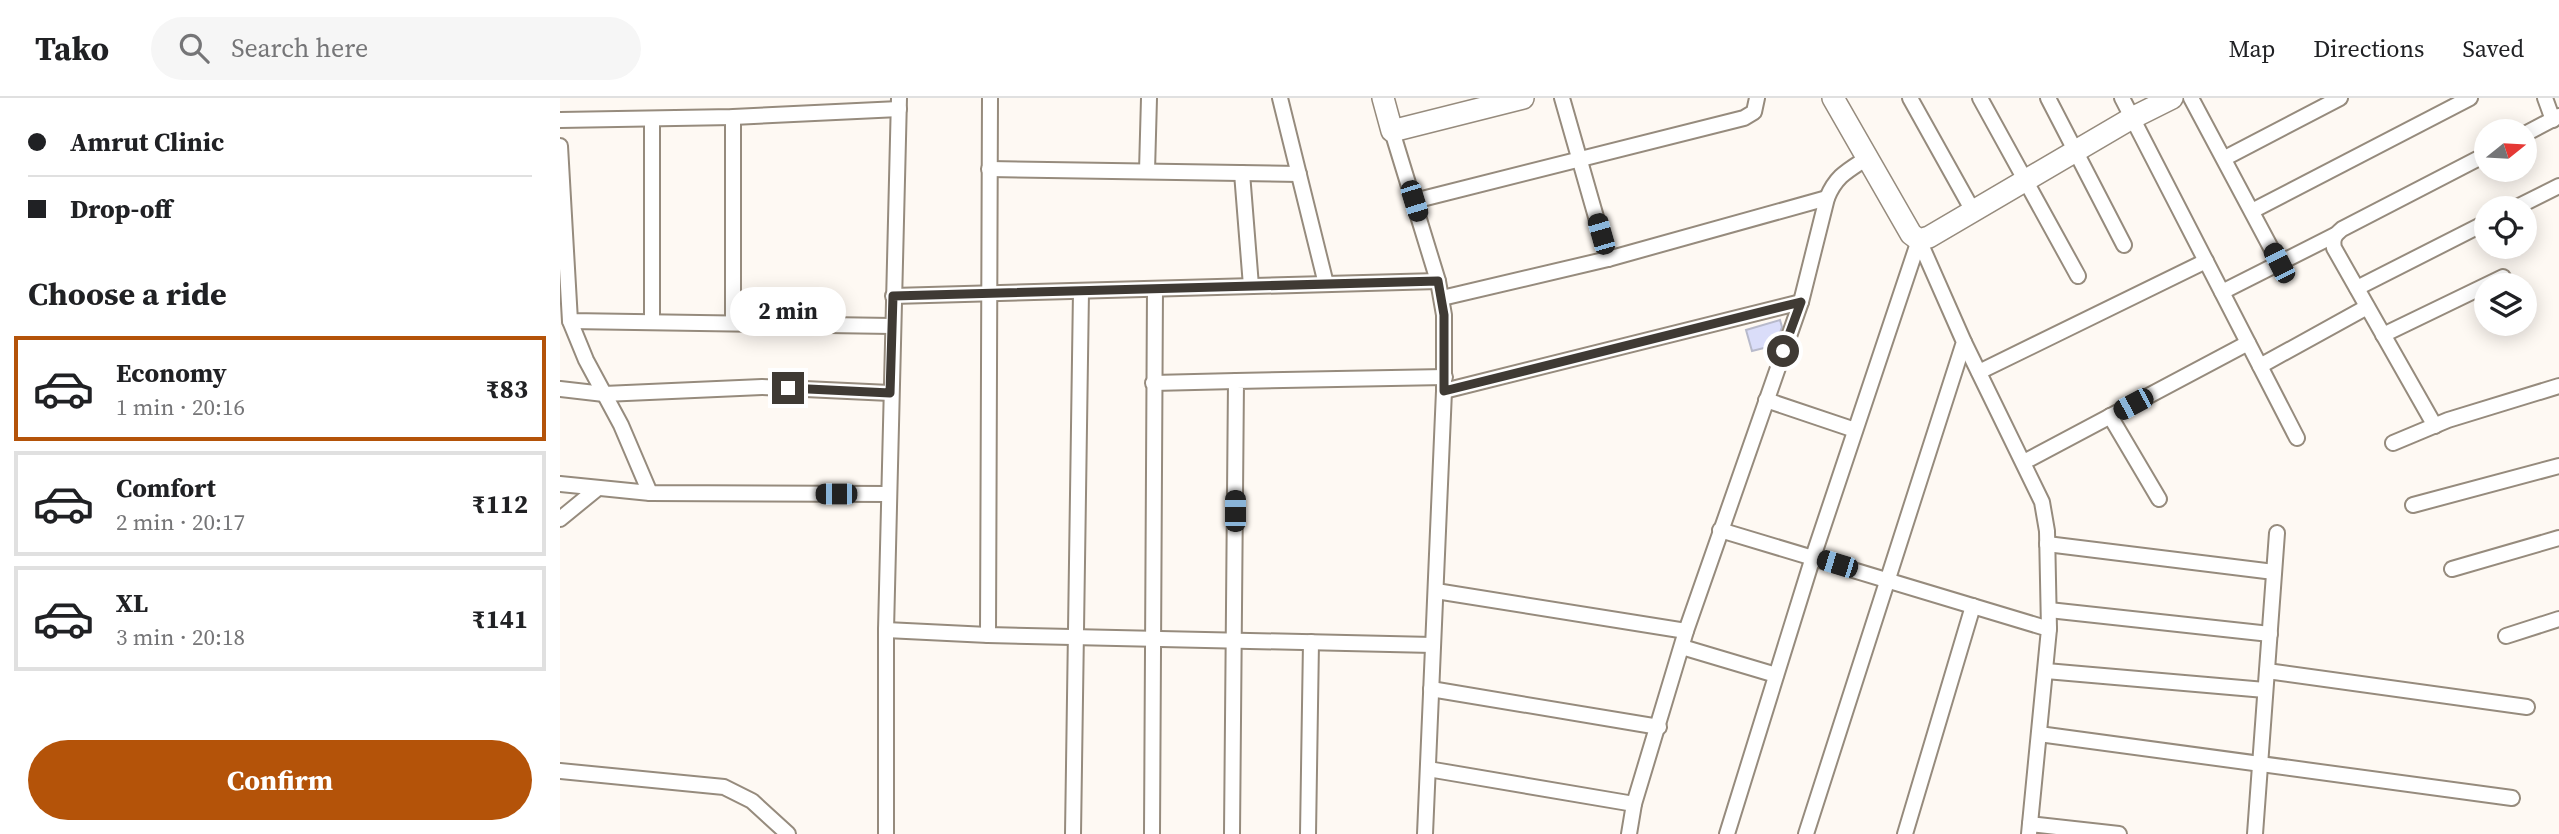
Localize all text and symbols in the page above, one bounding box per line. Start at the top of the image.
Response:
search box [151,17,641,80]
text: Tako [35,26,109,71]
icon: search [175,29,213,67]
text: Search here [231,30,368,66]
text: Map [2228,32,2275,65]
text: Directions [2313,32,2424,65]
text: Saved [2462,32,2524,65]
north arrow [2474,119,2538,182]
map controls [2474,119,2537,336]
text: Amrut Clinic [70,124,224,160]
car [1398,178,1431,224]
text: Drop-off [70,191,172,227]
button: locate [2474,196,2537,259]
car [1586,211,1617,257]
car [2261,240,2298,286]
text: Choose a ride [28,272,227,316]
button: layers [2474,273,2537,336]
callout: 2 min [730,286,846,336]
text: 2 min [758,295,818,327]
route start [1767,335,1799,367]
text: Economy [116,355,227,391]
icon: car [32,357,95,420]
text: ₹83 [486,371,528,407]
route end [772,372,804,404]
car [2110,385,2157,423]
text: 1 min · 20:16 [116,391,245,423]
text: Comfort [116,470,216,506]
icon: car [32,472,95,535]
car [816,484,858,505]
text: ₹112 [472,486,528,522]
car [1225,490,1246,532]
text: 2 min · 20:17 [116,506,245,538]
car [1814,548,1861,580]
text: XL [116,585,148,621]
icon: car [32,587,95,650]
text: ₹141 [472,601,528,637]
text: 3 min · 20:18 [116,621,245,653]
button: Confirm [28,740,532,820]

